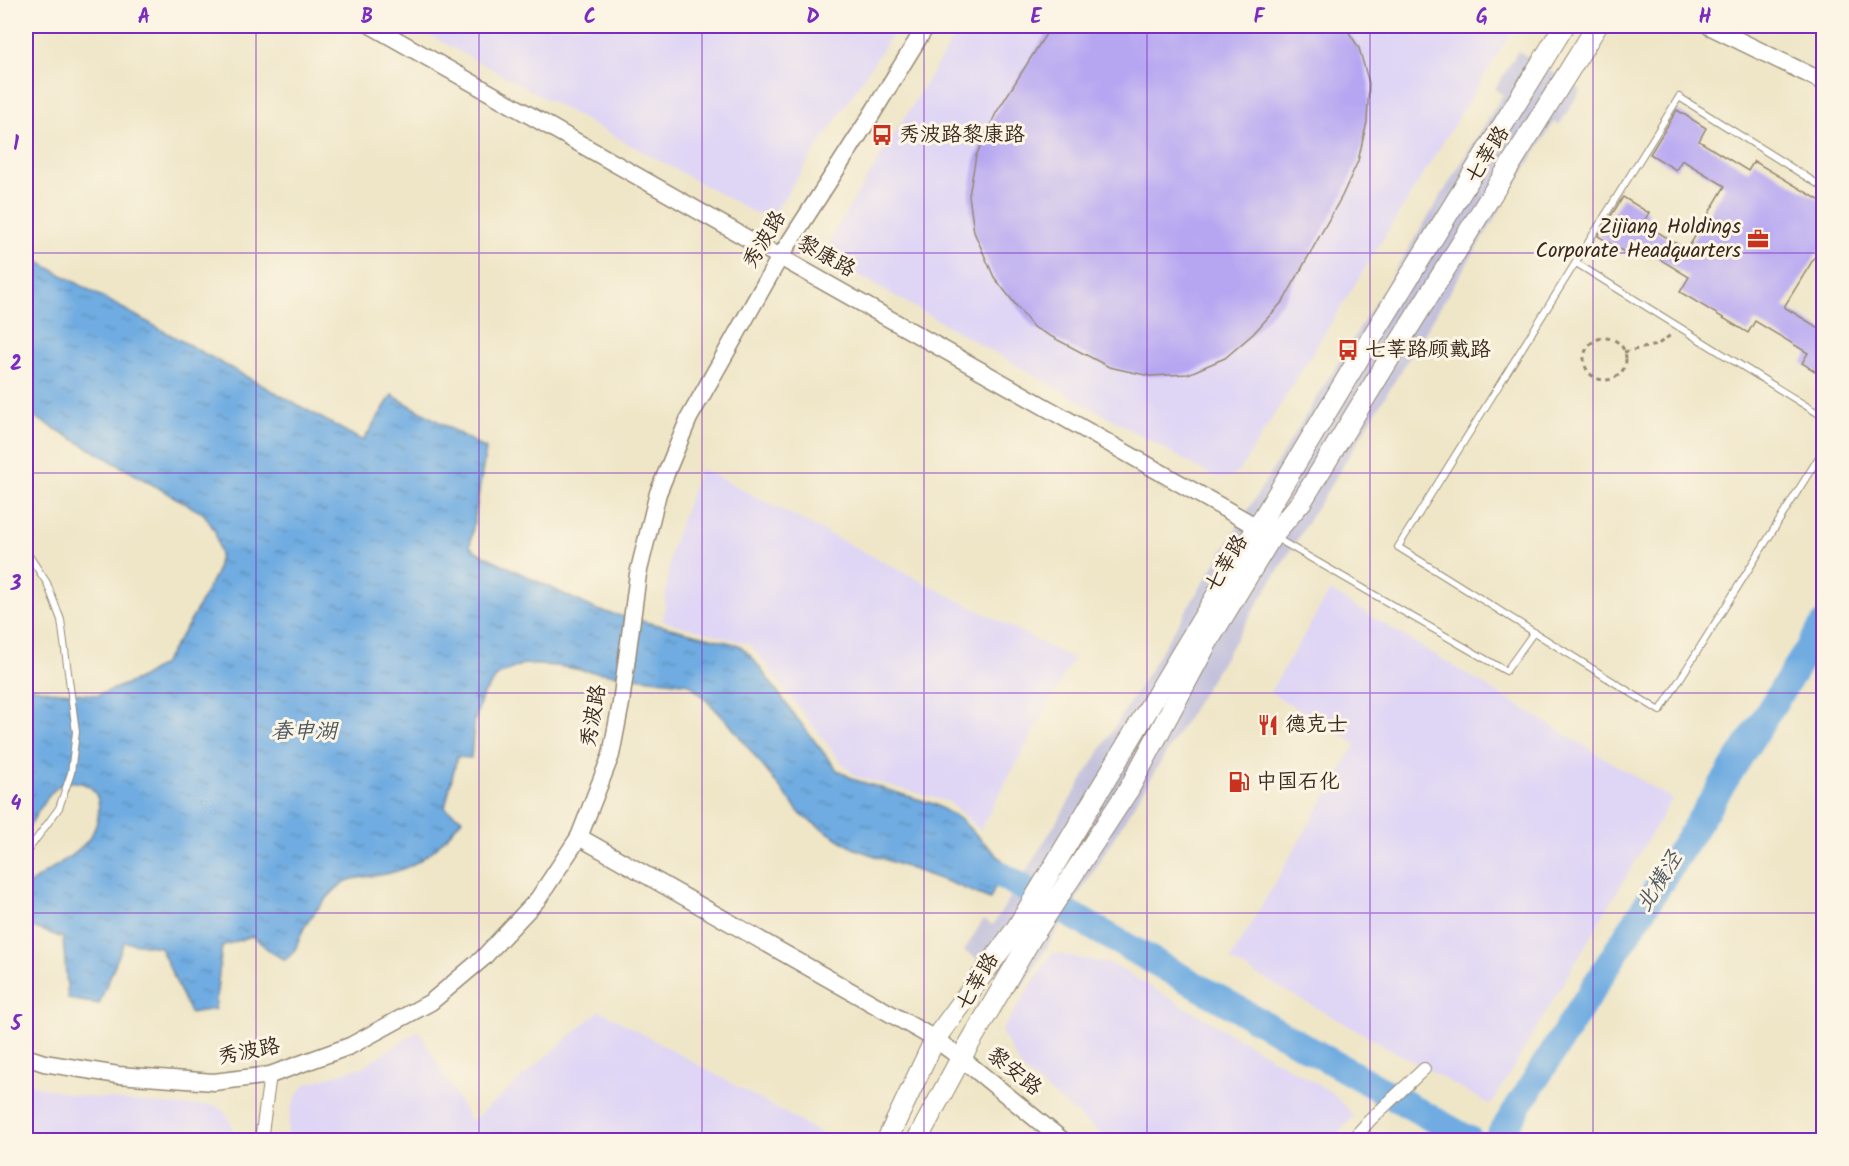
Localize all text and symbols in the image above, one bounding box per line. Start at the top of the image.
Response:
text: A [138,2,150,34]
text: B [361,2,373,34]
text: C [584,2,596,34]
text: D [806,2,820,34]
text: E [1030,2,1042,34]
text: F [1254,2,1266,34]
text: G [1476,2,1488,34]
text: H [1698,2,1712,34]
place label: 秀波路黎康路 [899,119,1025,152]
street label: 七莘路 [1457,120,1519,190]
bus stop icon: 秀波路黎康路 [870,123,894,147]
text: 1 [13,129,19,161]
street label: 秀波路 [735,205,795,275]
place label: Zijiang Holdings Corporate Headquarters [1535,211,1741,268]
street label: 黎康路 [790,227,862,287]
office icon: Zijiang Holdings Corporate Headquarters [1746,227,1770,251]
place label: 七莘路顾戴路 [1365,334,1491,367]
bus stop icon: 七莘路顾戴路 [1336,338,1360,362]
text: 2 [10,349,22,381]
street label: 七莘路 [1197,529,1257,599]
text: 3 [10,569,22,601]
street label: 秀波路 [572,682,616,750]
place label: 德克士 [1285,709,1348,742]
restaurant icon: 德克士 [1256,713,1280,737]
water label: 春申湖 [271,715,339,750]
place label: 中国石化 [1256,766,1340,799]
fuel station icon: 中国石化 [1227,770,1251,794]
text: 4 [11,789,22,821]
water label: 北横泾 [1628,844,1693,919]
street label: 七莘路 [948,946,1008,1018]
text: 5 [10,1009,23,1041]
street label: 秀波路 [215,1030,283,1074]
street label: 黎安路 [979,1039,1049,1105]

